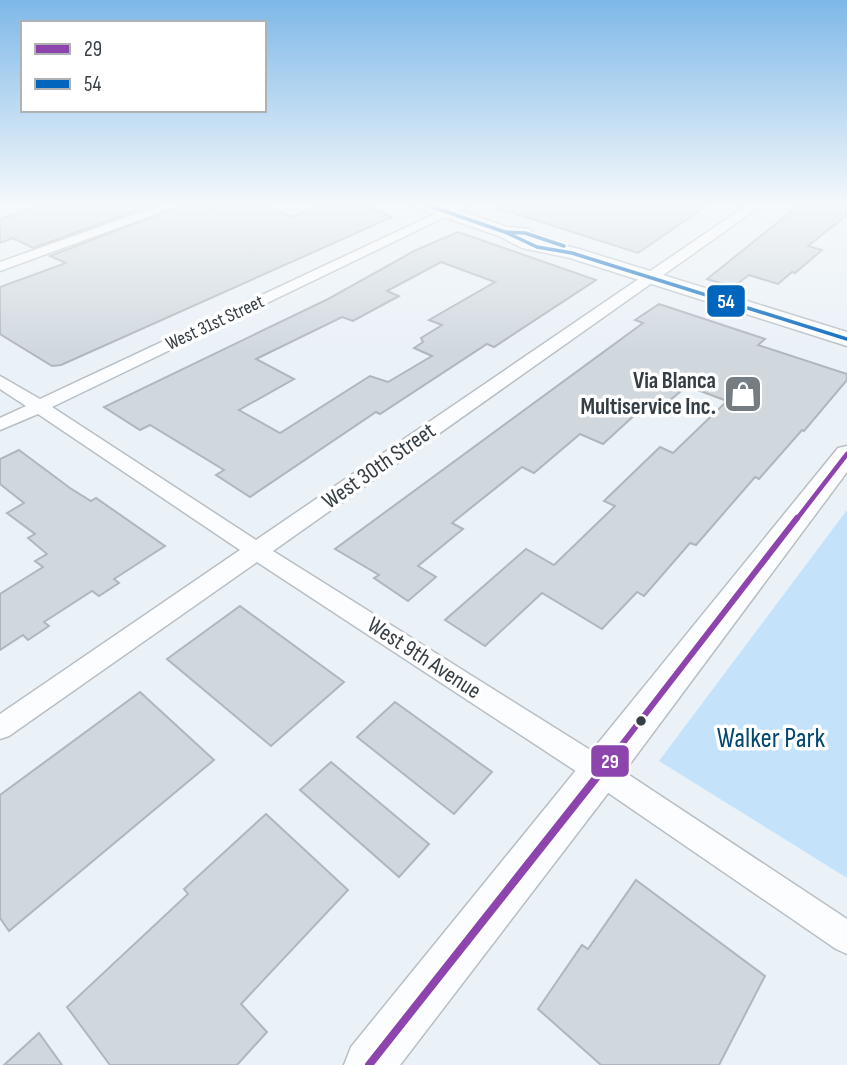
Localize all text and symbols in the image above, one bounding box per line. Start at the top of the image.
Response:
legend [21,21,266,112]
text: 29 [84,37,102,62]
text: 54 [84,72,101,97]
line badge: 54 [706,284,746,318]
street label: West 31st Street [162,290,268,356]
text: 54 [717,291,735,314]
place label: Via Blanca Multiservice Inc. [580,367,716,421]
shop icon: Via Blanca Multiservice Inc. [722,373,764,415]
street label: West 30th Street [317,417,441,515]
street label: West 9th Avenue [362,611,486,705]
unlabelled marker [634,714,648,728]
park label: Walker Park [717,722,826,755]
line badge: 29 [590,744,630,778]
text: 29 [601,751,619,774]

